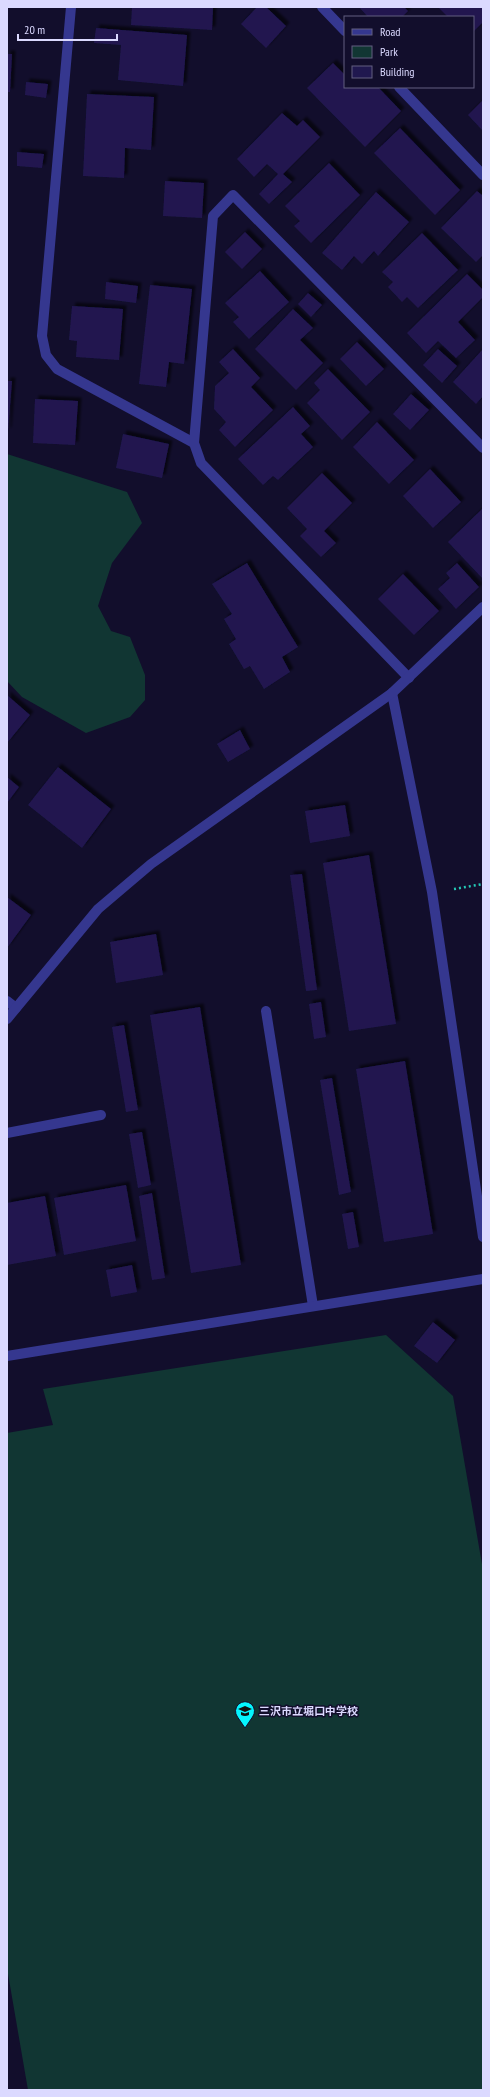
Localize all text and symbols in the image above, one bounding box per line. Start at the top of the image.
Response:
scale bar [18,16,117,42]
legend [344,16,474,88]
text: 20 m [24,22,45,37]
text: Road [380,24,400,39]
text: Park [380,44,398,59]
text: Building [380,64,415,79]
school or university icon: 三沢市立堀口中学校 [234,1700,256,1728]
place label: 三沢市立堀口中学校 [259,1704,358,1718]

